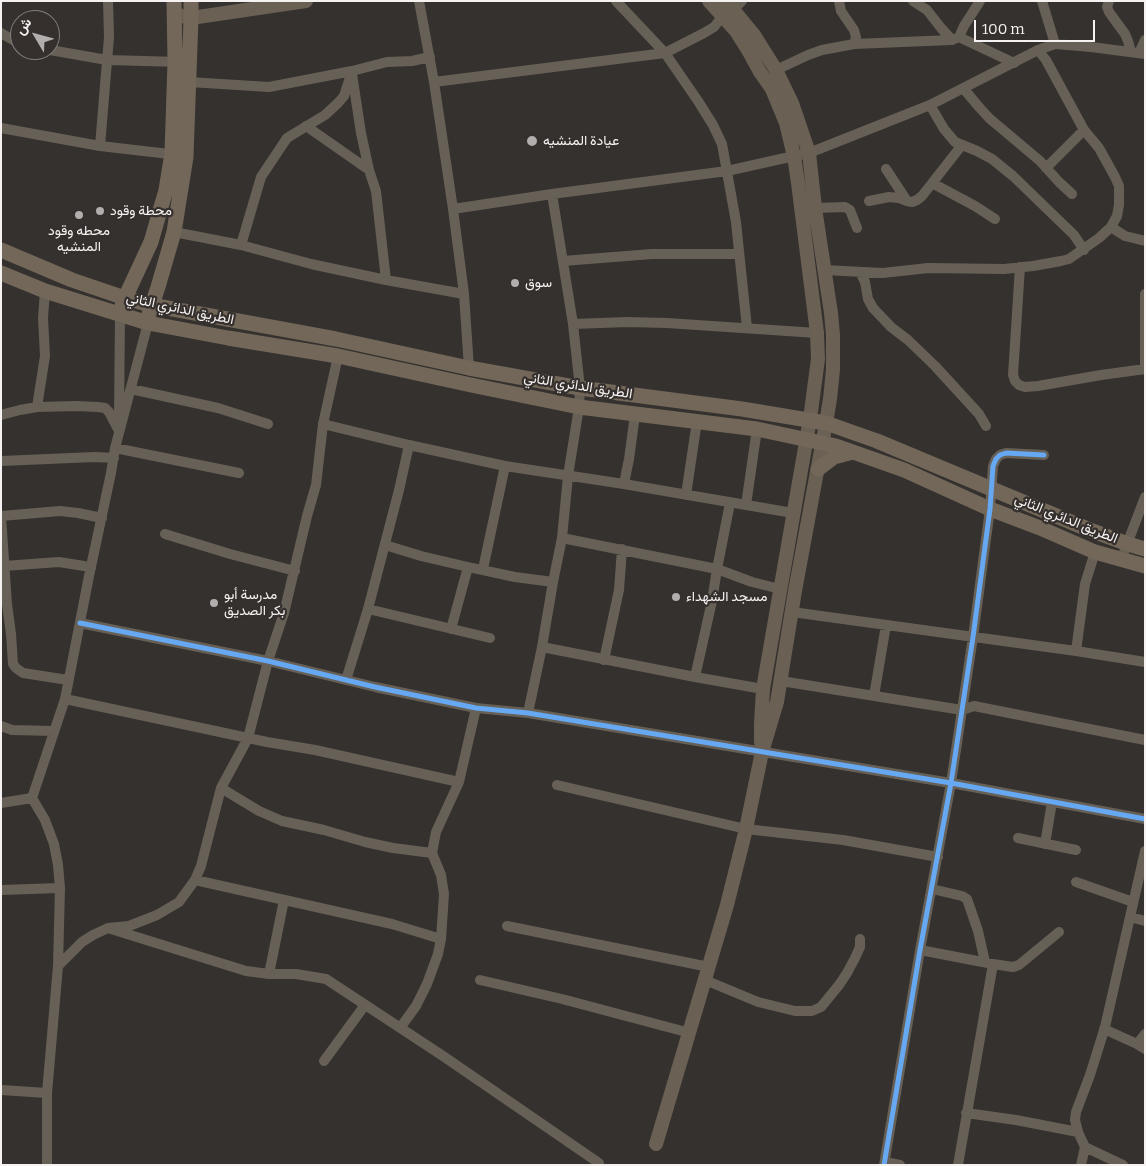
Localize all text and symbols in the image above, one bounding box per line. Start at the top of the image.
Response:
north arrow [10,10,60,60]
scale bar [976,10,1097,42]
text: ش [12,14,35,38]
text: 100 m [982,20,1025,38]
place label: عيادة المنشيه [543,133,619,149]
marker: عيادة المنشيه [525,134,539,148]
place label: محطة وقود [110,203,172,219]
marker: محطة وقود [94,205,106,217]
marker: محطه وقود المنشيه [73,209,85,221]
place label: محطه وقود المنشيه [48,223,110,256]
place label: سوق [525,275,552,291]
marker: سوق [509,277,521,289]
street label: الطريق الدائري الثاني [125,289,235,329]
street label: الطريق الدائري الثاني [522,369,634,403]
street label: الطريق الدائري الثاني [1012,491,1120,547]
place label: مدرسة أبو بكر الصديق [224,587,285,620]
place label: مسجد الشهداء [686,589,768,605]
marker: مسجد الشهداء [670,591,682,603]
marker: مدرسة أبو بكر الصديق [208,597,220,609]

